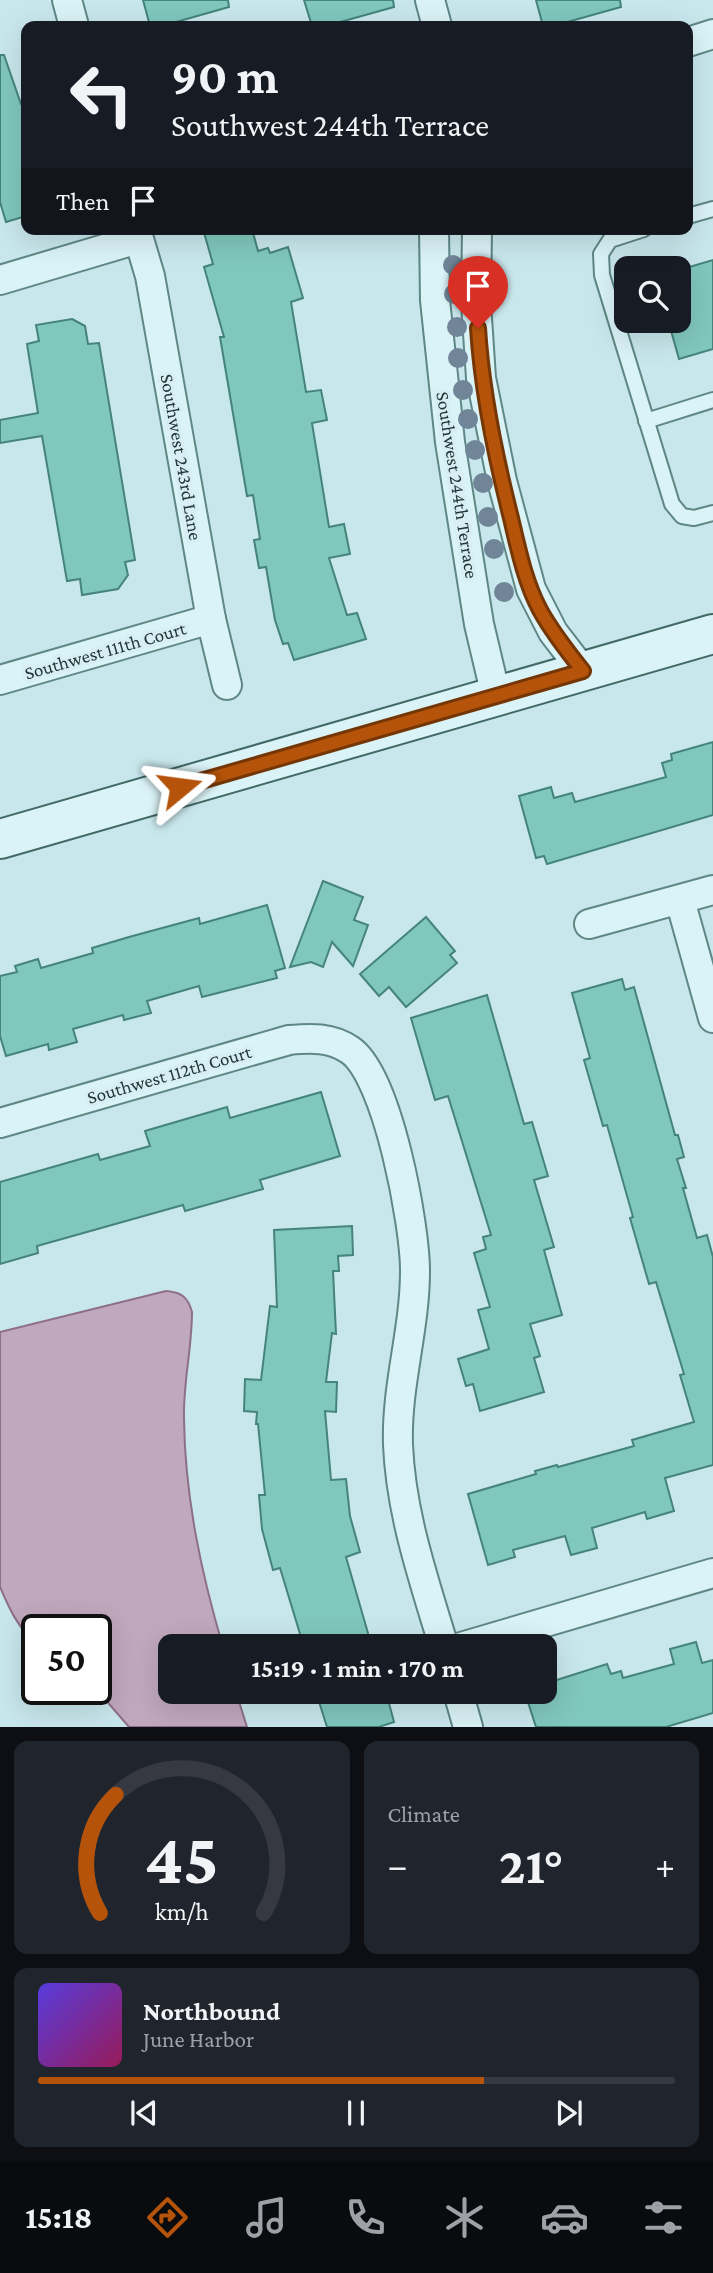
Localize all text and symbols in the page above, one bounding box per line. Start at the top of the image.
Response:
icon: left [56,49,147,140]
text: 90 m [171,49,278,104]
text: Southwest 244th Terrace [171,107,489,143]
icon: arrive [124,182,162,220]
text: Then [56,187,110,216]
pin [448,256,508,328]
map controls [614,256,691,333]
button: search [614,256,691,333]
icon: arrive [459,267,497,305]
street label: Southwest 243rd Lane [157,372,206,542]
street label: Southwest 244th Terrace [432,390,483,580]
street label: Southwest 111th Court [22,617,189,684]
position arrow [143,750,217,824]
street label: Southwest 112th Court [85,1041,254,1108]
speed limit sign: 50 [21,1614,112,1705]
text: 15:19 · 1 min · 170 m [251,1654,464,1683]
text: Climate [388,1801,460,1827]
text: 45 [144,1819,219,1900]
text: 21° [499,1836,564,1894]
text: − [388,1844,408,1886]
text: + [655,1844,675,1886]
text: km/h [155,1898,209,1925]
text: Northbound [143,1997,280,2026]
text: June Harbor [143,2026,254,2052]
icon: previous [125,2094,163,2132]
icon: pause [337,2094,375,2132]
icon: next [550,2094,588,2132]
icon: directions [143,2193,192,2242]
icon: music [242,2193,291,2242]
icon: phone [341,2193,390,2242]
icon: climate [440,2193,489,2242]
icon: car [540,2193,589,2242]
icon: filters [639,2193,688,2242]
text: 15:18 [25,2199,92,2235]

